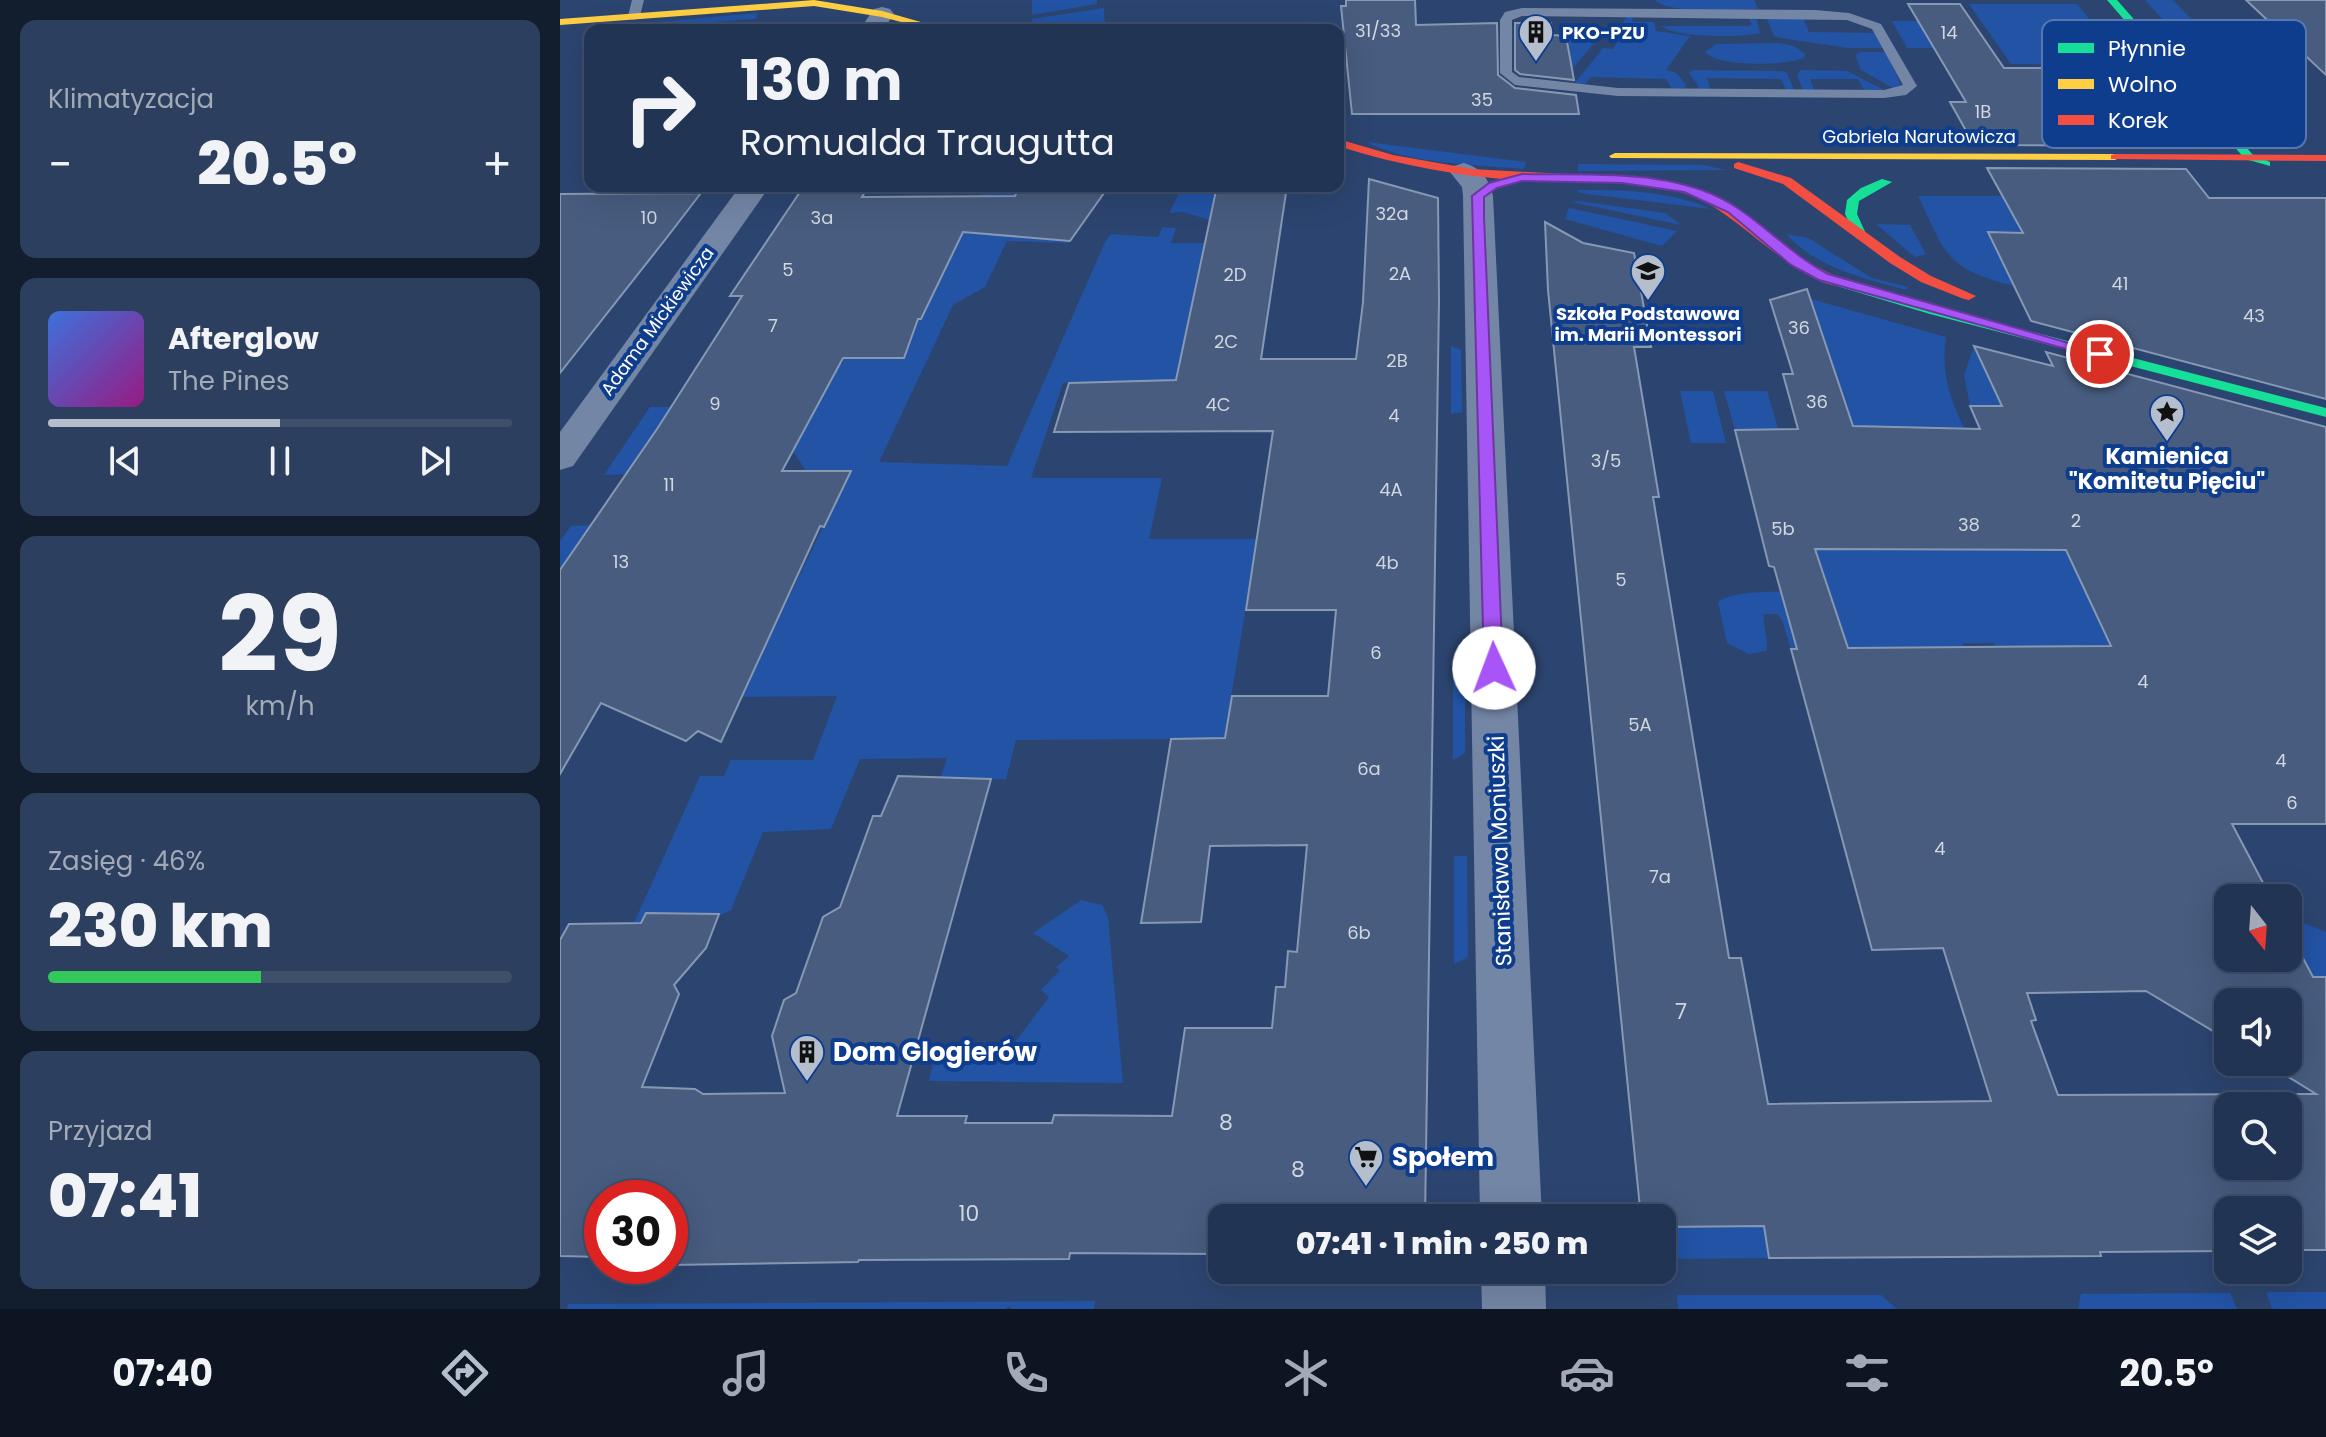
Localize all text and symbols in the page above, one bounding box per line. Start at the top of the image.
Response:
building icon: PKO-PZU [1517,13,1555,63]
house number: 31/33 [1355,18,1401,43]
place label: PKO-PZU [1562,20,1645,45]
house number: 14 [1940,20,1958,45]
legend [2042,20,2306,148]
text: Płynnie [2108,33,2186,64]
text: 130 m [740,41,903,120]
icon: right [608,56,712,160]
text: Wolno [2108,69,2177,100]
text: Klimatyzacja [48,81,214,117]
house number: 35 [1471,87,1493,112]
house number: 1B [1975,99,1991,124]
text: Korek [2108,105,2169,136]
text: Romualda Traugutta [740,117,1115,168]
text: 20.5° [197,122,357,206]
street label: Gabriela Narutowicza [1822,124,2016,149]
text: − [48,134,72,195]
text: + [482,134,512,195]
house number: 32a [1375,201,1409,226]
house number: 10 [640,205,658,230]
house number: 3a [811,205,833,230]
street label: Adama Mickiewicza [595,242,719,400]
school or university icon: Szkoła Podstawowa im. Marii Montessori [1629,252,1667,302]
house number: 5 [782,257,794,282]
house number: 2A [1389,261,1411,286]
house number: 2D [1223,262,1247,287]
house number: 41 [2111,271,2129,296]
place label: Szkoła Podstawowa im. Marii Montessori [1554,301,1742,347]
house number: 43 [2243,303,2265,328]
house number: 7 [768,313,778,338]
house number: 36 [1788,315,1810,340]
text: Afterglow [168,317,319,360]
pin [2066,320,2134,388]
house number: 2C [1214,329,1238,354]
icon: arrive [2078,332,2122,376]
house number: 2B [1386,348,1408,373]
text: The Pines [168,363,290,399]
house number: 36 [1806,389,1828,414]
house number: 9 [709,391,721,416]
house number: 4C [1205,392,1231,417]
place icon: Kamienica "Komitetu Pięciu" [2148,393,2186,443]
house number: 4 [1388,403,1400,428]
icon: previous [103,439,147,483]
icon: pause [258,439,302,483]
icon: next [413,439,457,483]
place label: Kamienica "Komitetu Pięciu" [2069,441,2265,497]
house number: 3/5 [1591,448,1621,473]
house number: 11 [663,472,675,497]
house number: 4A [1379,477,1403,502]
house number: 2 [2071,508,2081,533]
house number: 38 [1958,512,1980,537]
house number: 5b [1771,516,1795,541]
house number: 13 [613,549,629,574]
house number: 4b [1375,550,1399,575]
text: 29 [218,562,342,707]
house number: 5 [1615,567,1627,592]
position arrow [1452,626,1536,710]
house number: 6 [1370,640,1382,665]
house number: 4 [2137,669,2149,694]
text: km/h [245,688,315,724]
house number: 5A [1628,712,1652,737]
street label: Stanisława Moniuszki [1480,735,1520,967]
house number: 4 [2275,748,2287,773]
house number: 6a [1357,756,1381,781]
house number: 6 [2286,790,2298,815]
house number: 4 [1934,836,1946,861]
text: Zasięg · 46% [48,843,205,879]
house number: 7a [1649,864,1671,889]
text: 230 km [48,884,272,968]
north arrow [2214,884,2302,972]
map controls [2214,884,2302,1284]
house number: 6b [1347,920,1371,945]
button: sound [2214,988,2302,1076]
house number: 7 [1675,996,1687,1027]
building icon: Dom Glogierów [788,1033,826,1083]
place label: Dom Glogierów [833,1034,1038,1070]
button: search [2214,1092,2302,1180]
house number: 8 [1219,1107,1233,1138]
text: Przyjazd [48,1113,153,1149]
supermarket icon: Społem [1347,1138,1385,1188]
place label: Społem [1392,1139,1494,1175]
text: 07:41 [48,1154,202,1238]
house number: 8 [1291,1154,1305,1185]
speed limit sign: 30 [584,1180,688,1284]
button: layers [2214,1196,2302,1284]
house number: 10 [959,1198,979,1229]
text: 07:41 · 1 min · 250 m [1296,1222,1588,1265]
icon: directions [437,1345,493,1401]
icon: music [718,1345,774,1401]
icon: phone [998,1345,1054,1401]
icon: climate [1278,1345,1334,1401]
icon: car [1559,1345,1615,1401]
icon: filters [1839,1345,1895,1401]
text: 07:40 [112,1348,213,1399]
text: 20.5° [2120,1348,2214,1399]

